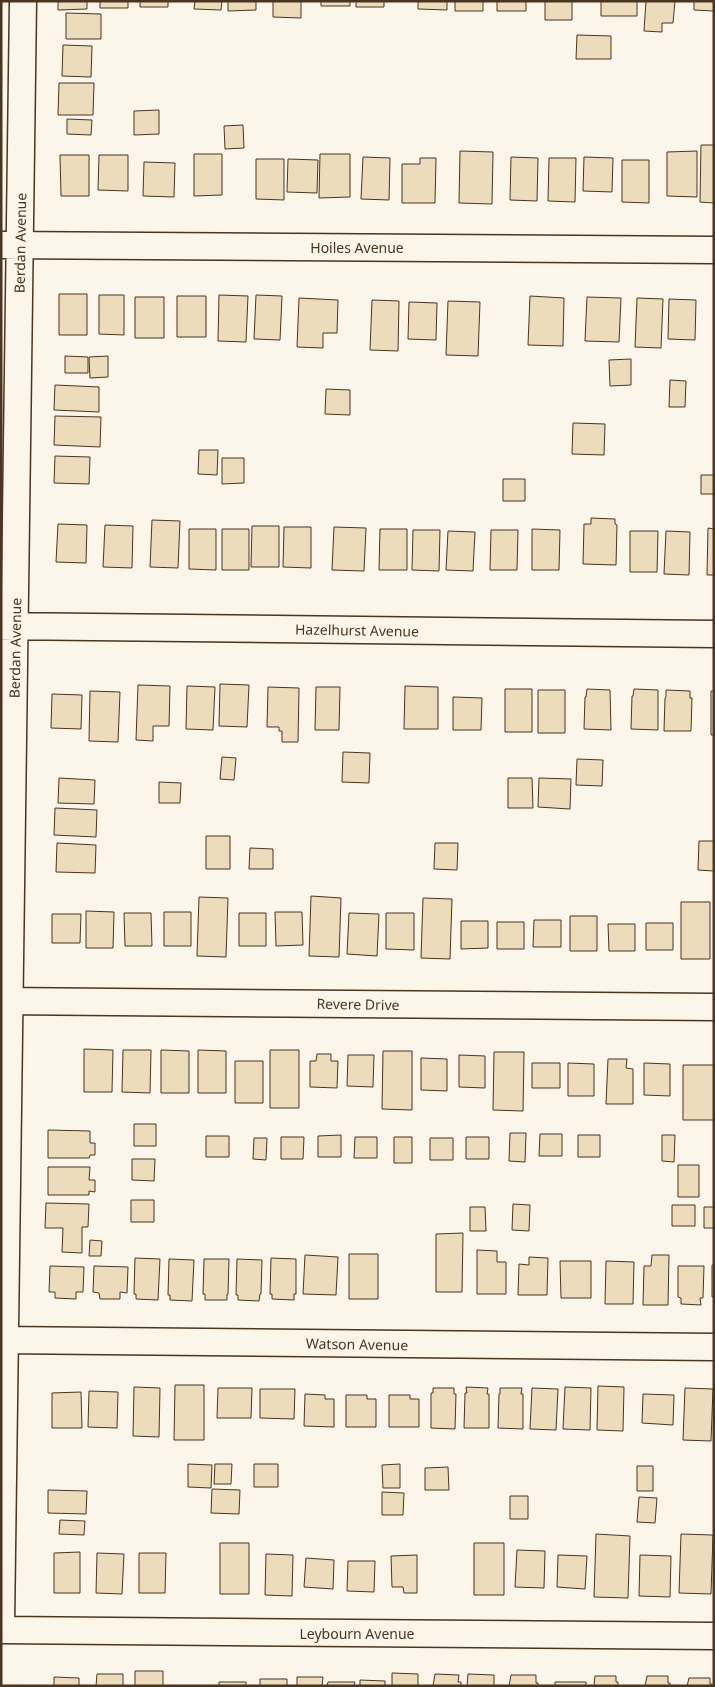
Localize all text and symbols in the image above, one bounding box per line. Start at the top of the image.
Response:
street label: Berdan Avenue [10,193,30,293]
street label: Hoiles Avenue [310,238,404,257]
street label: Berdan Avenue [5,598,25,698]
street label: Hazelhurst Avenue [295,619,419,641]
street label: Revere Drive [316,994,400,1014]
street label: Watson Avenue [306,1334,408,1354]
street label: Leybourn Avenue [299,1624,415,1643]

